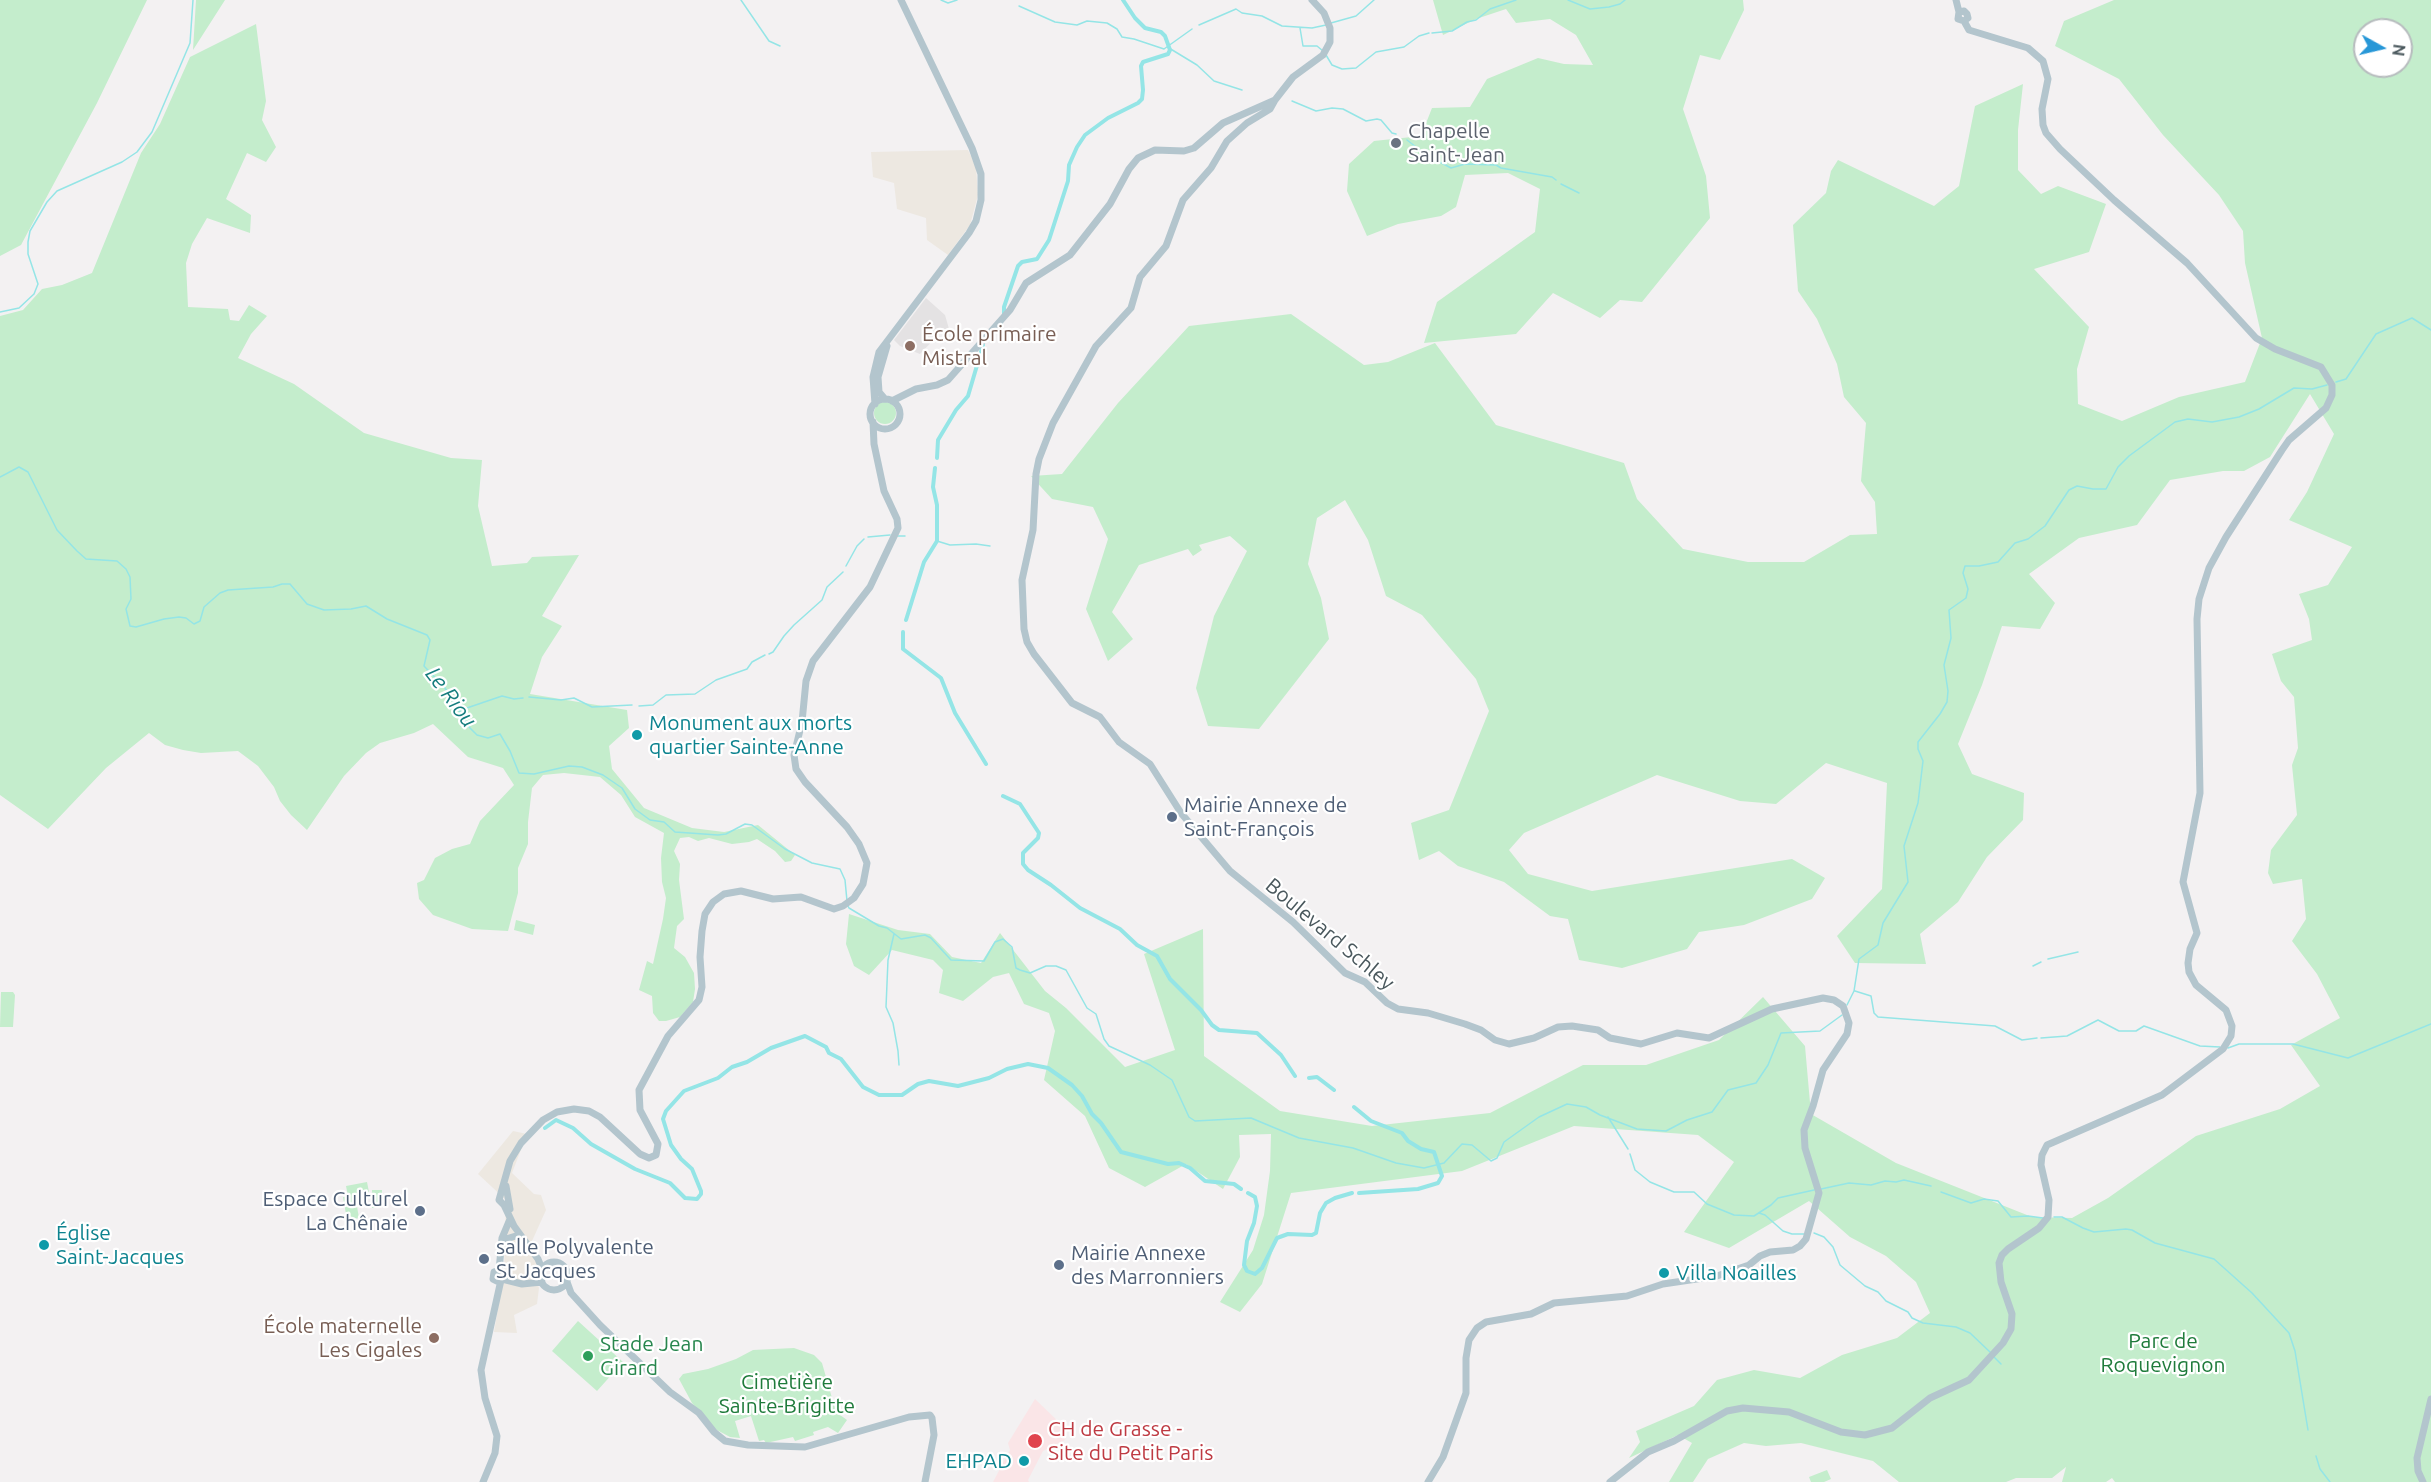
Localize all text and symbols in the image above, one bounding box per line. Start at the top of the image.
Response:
north arrow [2353,18,2413,78]
text: N [2389,43,2409,57]
place label: Chapelle Saint-Jean [1408,118,1505,168]
marker: Chapelle Saint-Jean [1389,136,1403,150]
place label: École primaire Mistral [922,321,1057,371]
marker: École primaire Mistral [903,339,917,353]
water label: Le Riou [420,662,482,732]
place label: Monument aux morts quartier Sainte-Anne [649,710,852,760]
marker: Monument aux morts quartier Sainte-Anne [630,728,644,742]
place label: Mairie Annexe de Saint-François [1184,792,1347,842]
marker: Mairie Annexe de Saint-François [1165,810,1179,824]
street label: Boulevard Schley [1260,873,1400,995]
place label: Espace Culturel La Chênaie [262,1186,408,1236]
marker: Espace Culturel La Chênaie [413,1204,427,1218]
place label: Église Saint-Jacques [56,1220,184,1270]
place label: salle Polyvalente St Jacques [496,1234,654,1284]
marker: Église Saint-Jacques [37,1238,51,1252]
place label: Mairie Annexe des Marronniers [1071,1240,1224,1290]
marker: salle Polyvalente St Jacques [477,1252,491,1266]
marker: Mairie Annexe des Marronniers [1052,1258,1066,1272]
place label: Villa Noailles [1676,1260,1797,1286]
marker: Villa Noailles [1657,1266,1671,1280]
place label: École maternelle Les Cigales [263,1313,422,1363]
park label: Parc de Roquevignon [2101,1328,2225,1378]
marker: École maternelle Les Cigales [427,1331,441,1345]
place label: Stade Jean Girard [600,1331,703,1381]
marker: Stade Jean Girard [581,1349,595,1363]
park label: Cimetière Sainte-Brigitte [719,1369,855,1419]
place label: CH de Grasse - Site du Petit Paris [1048,1416,1213,1466]
marker: CH de Grasse - Site du Petit Paris [1026,1432,1044,1450]
place label: EHPAD [945,1448,1012,1474]
marker: EHPAD [1017,1454,1031,1468]

